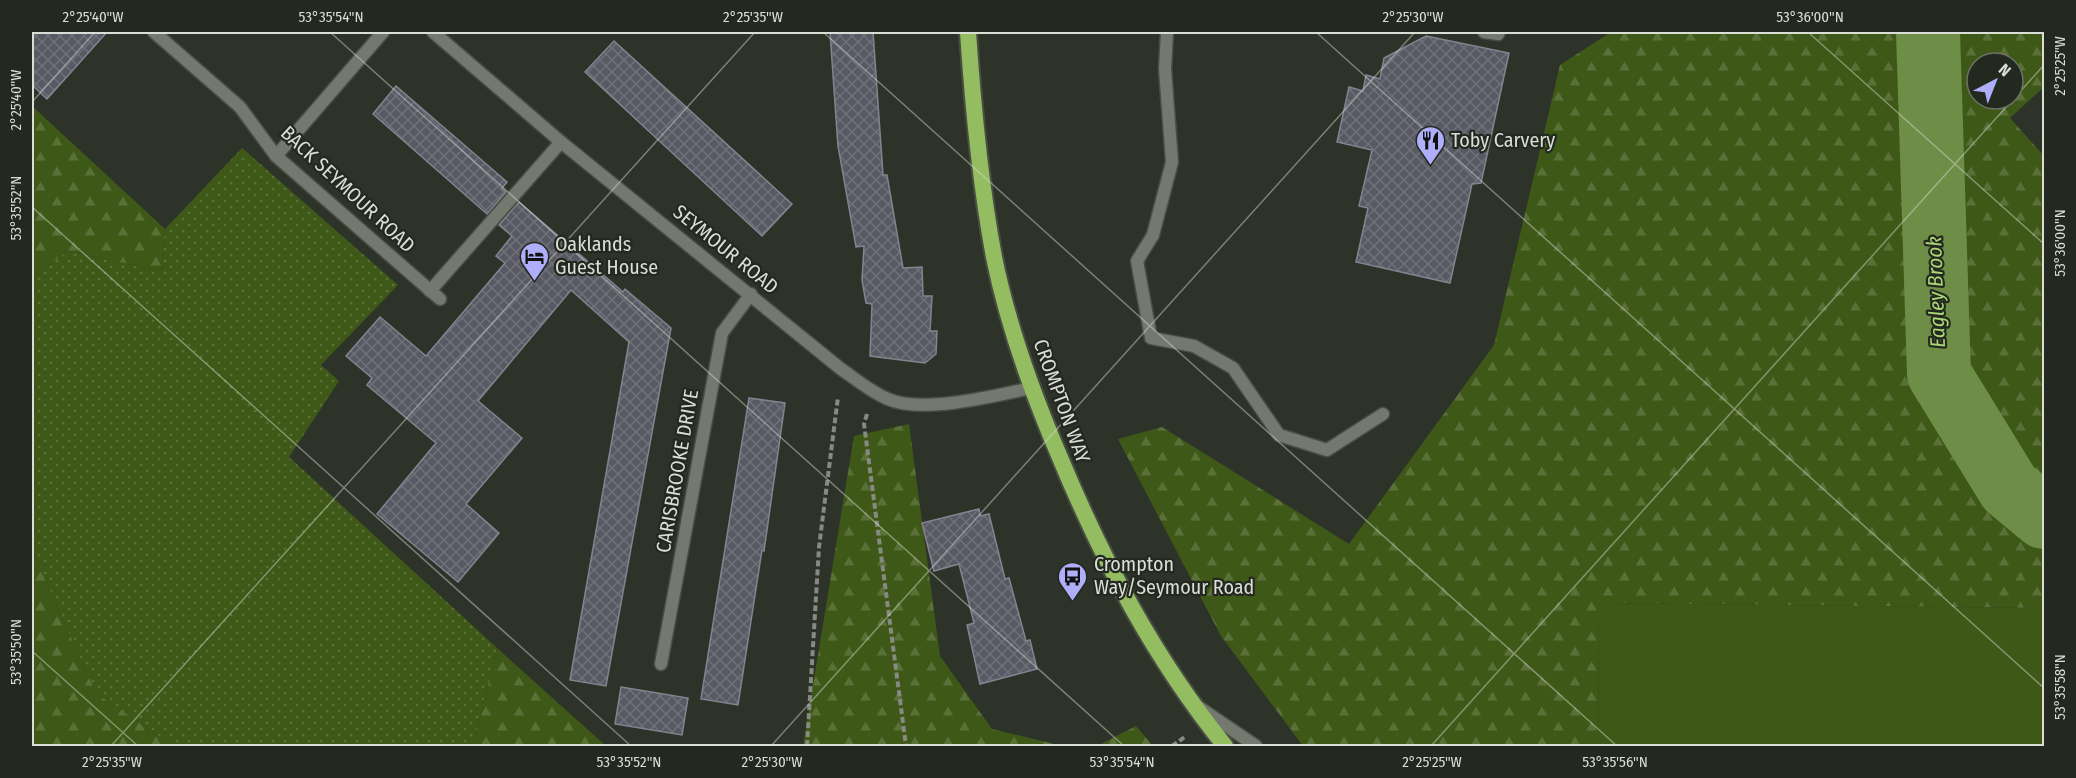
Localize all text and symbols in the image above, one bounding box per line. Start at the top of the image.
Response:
text: 2°25'40"W [63,8,123,26]
text: 53°35'54"N [299,8,363,26]
text: 2°25'35"W [723,8,783,26]
text: 2°25'30"W [1382,8,1444,26]
text: 53°36'00"N [1776,8,1844,26]
text: 2°25'25"W [2051,36,2069,96]
north arrow [1965,51,2025,111]
text: N [1995,60,2015,80]
text: 2°25'40"W [7,70,25,130]
street label: BACK SEYMOUR ROAD [276,121,420,257]
restaurant icon: Toby Carvery [1414,124,1446,166]
place label: Toby Carvery [1451,128,1555,152]
text: 53°35'52"N [7,176,25,240]
street label: SEYMOUR ROAD [669,199,783,299]
text: 53°36'00"N [2051,209,2069,277]
place label: Oaklands Guest House [555,232,658,279]
water label: Eagley Brook [1921,236,1951,348]
hotel icon: Oaklands Guest House [518,240,550,282]
street label: CROMPTON WAY [1028,336,1096,466]
street label: CARISBROOKE DRIVE [651,387,703,555]
place label: Crompton Way/Seymour Road [1094,552,1254,599]
bus stop icon: Crompton Way/Seymour Road [1057,560,1089,602]
text: 53°35'50"N [7,619,25,685]
text: 53°35'58"N [2051,654,2069,720]
text: 2°25'35"W [82,753,142,771]
text: 53°35'52"N [597,753,661,771]
text: 2°25'30"W [741,753,803,771]
text: 53°35'54"N [1090,753,1154,771]
text: 2°25'25"W [1402,753,1462,771]
text: 53°35'56"N [1582,753,1648,771]

